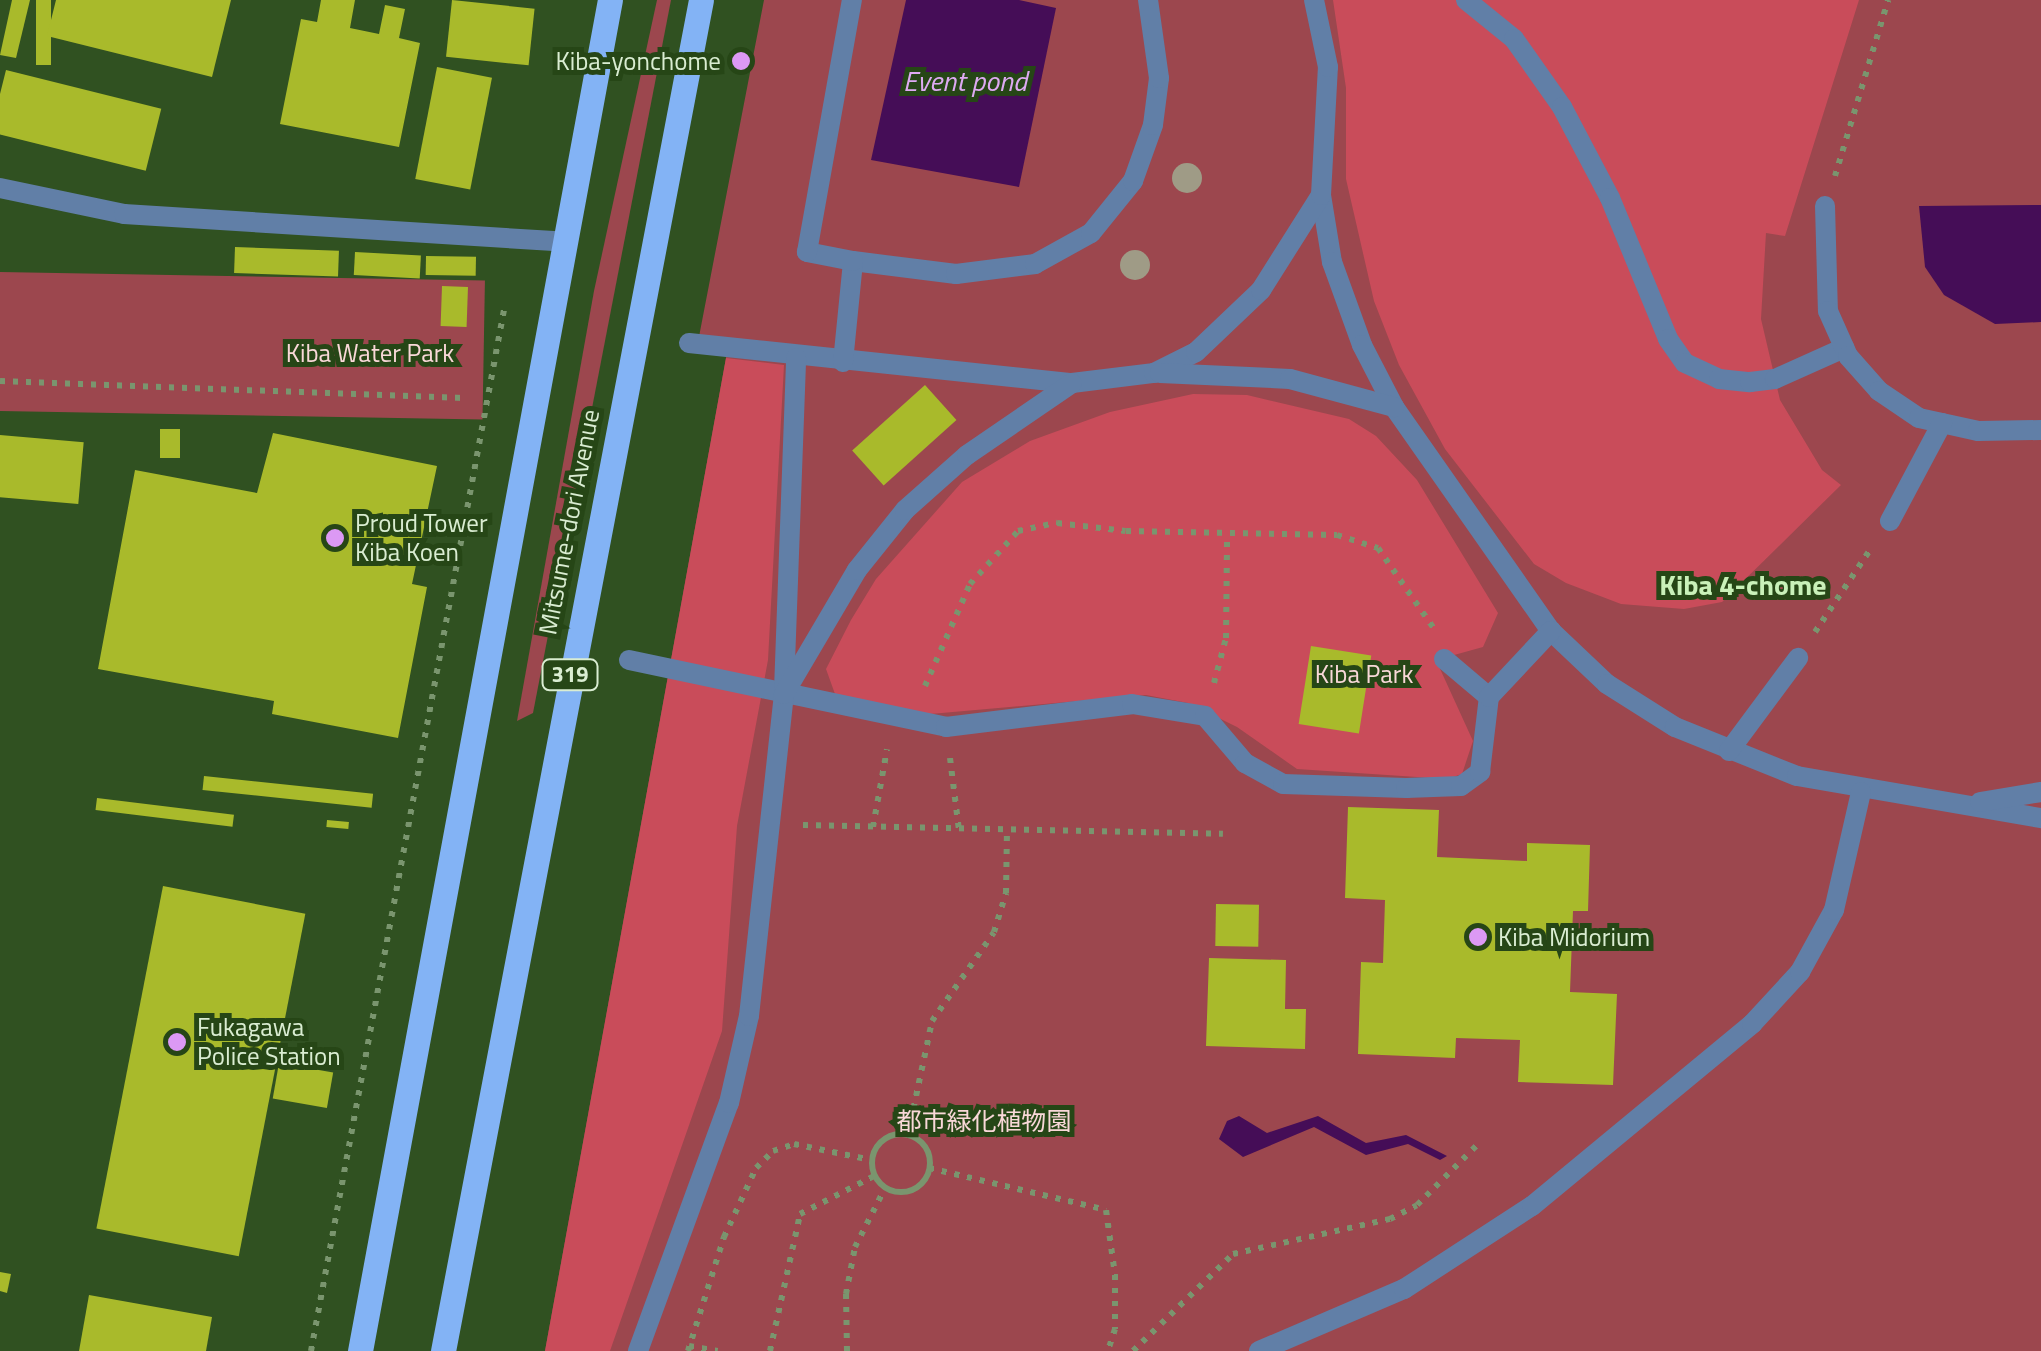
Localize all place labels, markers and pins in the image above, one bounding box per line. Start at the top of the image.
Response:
place label: Kiba-yonchome [556,46,721,76]
marker: Kiba-yonchome [730,50,752,72]
place label: Proud Tower Kiba Koen [355,509,488,568]
marker: Proud Tower Kiba Koen [324,527,346,549]
place label: Kiba Midorium [1498,922,1650,952]
marker: Kiba Midorium [1467,926,1489,948]
place label: Fukagawa Police Station [197,1013,341,1072]
marker: Fukagawa Police Station [166,1031,188,1053]

